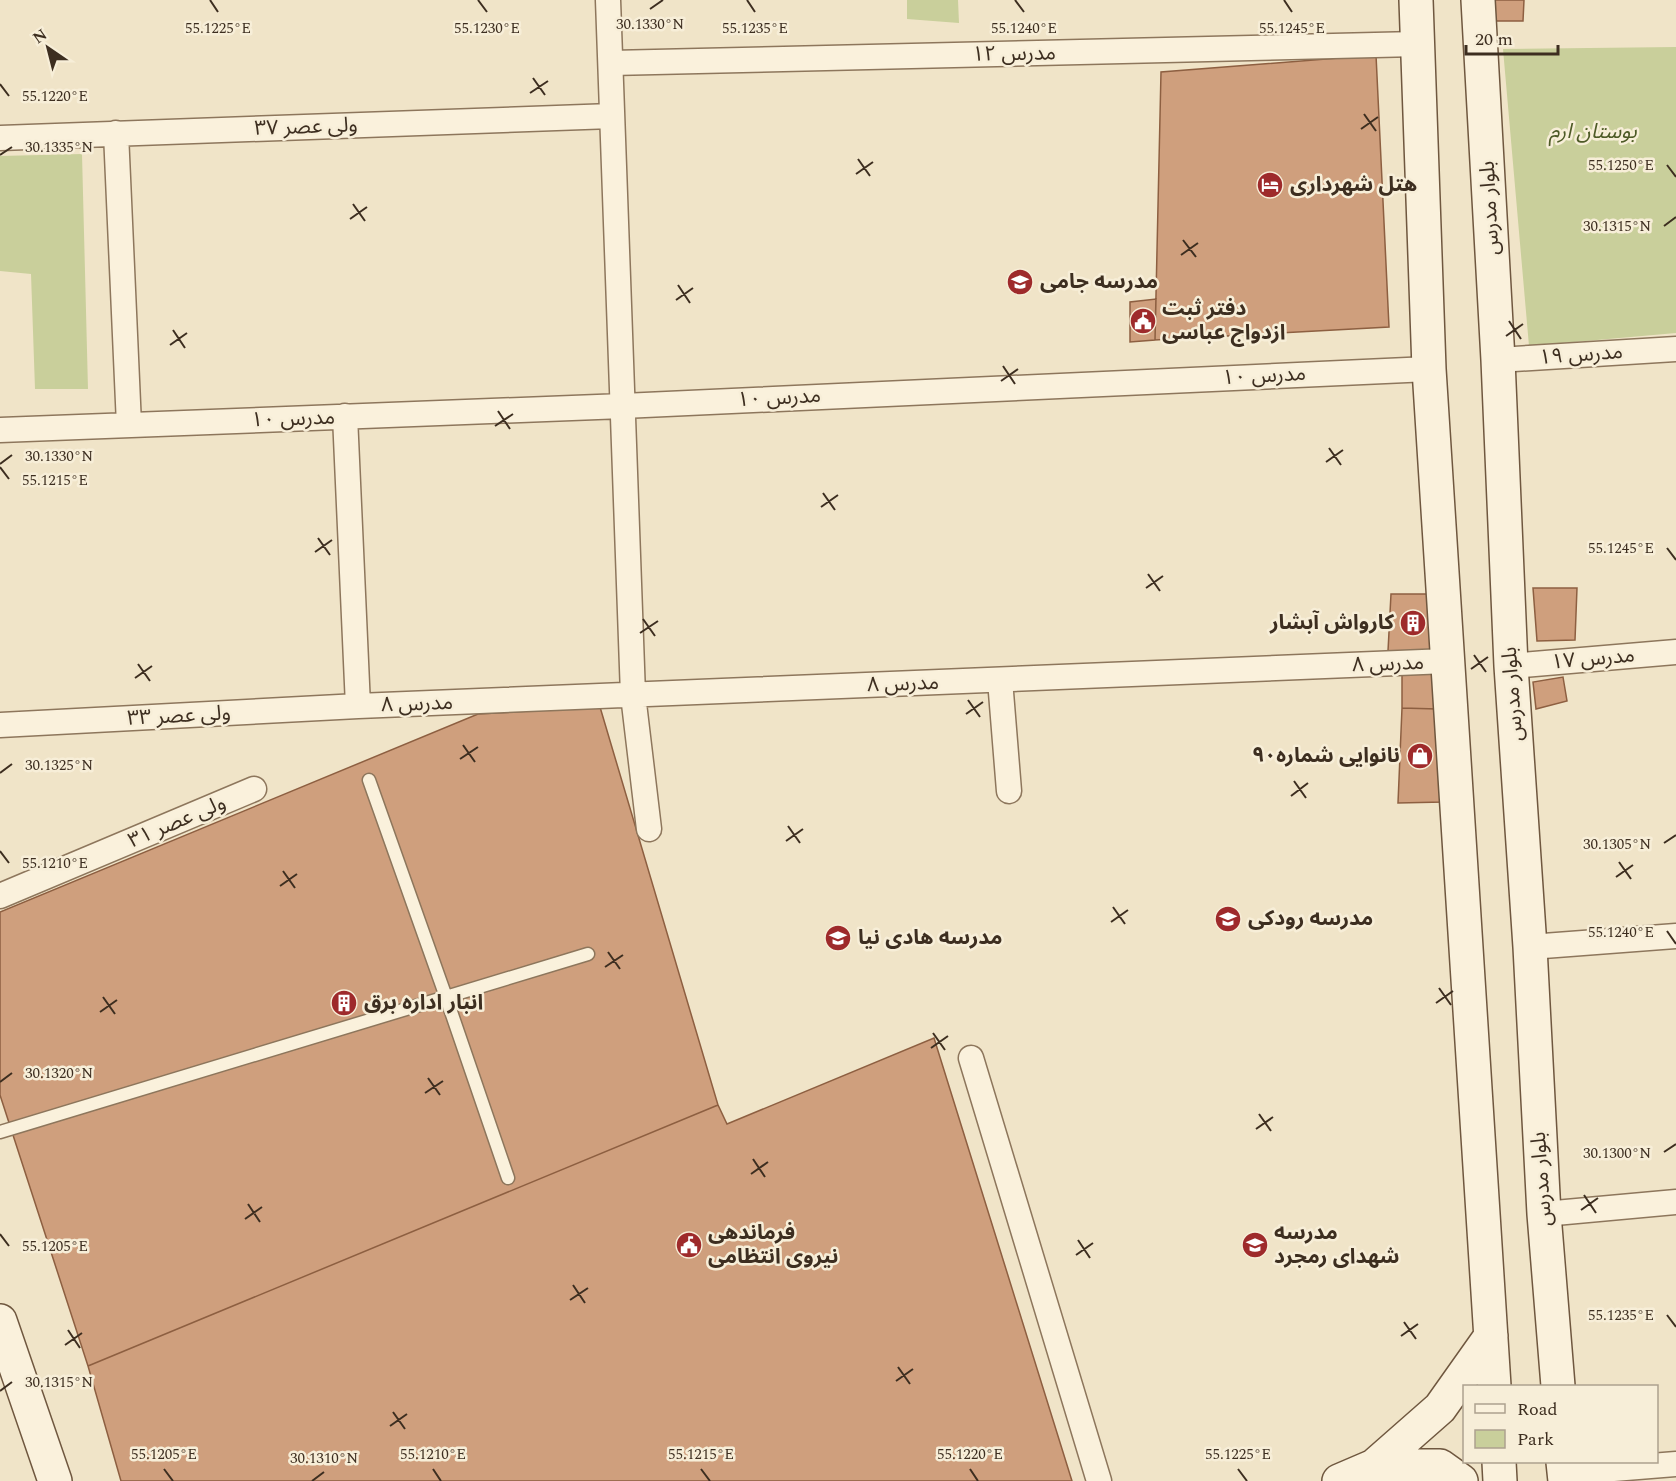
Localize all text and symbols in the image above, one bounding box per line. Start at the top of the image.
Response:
text: 30.1330°N [616,13,684,36]
text: 55.1225°E [185,17,251,40]
text: 55.1230°E [454,17,520,40]
text: 55.1235°E [722,17,788,40]
text: 55.1240°E [991,17,1057,40]
text: 55.1245°E [1259,17,1325,40]
north arrow [18,18,78,78]
scale bar [1466,18,1558,56]
text: N [28,23,52,50]
text: 20 m [1475,26,1513,53]
street label: مدرس ۱۲ [972,37,1056,71]
text: 55.1220°E [22,85,88,108]
street label: ولی عصر ۳۷ [254,109,358,145]
park label: بوستان ارم [1548,116,1637,148]
text: 30.1335°N [25,136,93,159]
text: 55.1250°E [1588,154,1654,177]
street label: بلوار مدرس [1472,160,1508,256]
place label: هتل شهرداری [1290,169,1417,201]
hotel icon: هتل شهرداری [1255,170,1285,200]
text: 30.1315°N [1583,215,1651,238]
place label: مدرسه جامی [1040,266,1158,298]
school or university icon: مدرسه جامی [1005,267,1035,297]
place label: دفتر ثبت ازدواج عباسی [1162,293,1286,349]
public building icon: دفتر ثبت ازدواج عباسی [1128,306,1158,336]
street label: مدرس ۱۹ [1538,336,1624,374]
street label: مدرس ۱۰ [1221,358,1307,394]
street label: مدرس ۱۰ [736,380,822,416]
street label: مدرس ۱۰ [250,402,336,436]
text: 30.1330°N [25,445,93,468]
text: 55.1215°E [22,469,88,492]
text: 55.1245°E [1588,537,1654,560]
place label: کارواش آبشار [1269,607,1394,639]
building icon: کارواش آبشار [1398,608,1428,638]
street label: مدرس ۱۷ [1550,639,1636,679]
street label: بلوار مدرس [1494,646,1532,742]
street label: مدرس ۸ [1351,647,1425,681]
street label: مدرس ۸ [866,667,940,701]
street label: مدرس ۸ [380,687,454,721]
street label: ولی عصر ۳۳ [126,697,232,735]
place label: نانوایی شماره۹۰ [1252,740,1400,772]
shop icon: نانوایی شماره۹۰ [1405,741,1435,771]
text: 30.1325°N [25,754,93,777]
street label: ولی عصر ۳۱ [123,787,231,857]
text: 30.1305°N [1583,833,1651,856]
text: 55.1210°E [22,852,88,875]
place label: مدرسه رودکی [1248,903,1373,935]
school or university icon: مدرسه رودکی [1213,904,1243,934]
text: 55.1240°E [1588,921,1654,944]
place label: مدرسه هادی نیا [858,922,1002,954]
school or university icon: مدرسه هادی نیا [823,923,853,953]
place label: انبار اداره برق [364,987,483,1019]
building icon: انبار اداره برق [329,988,359,1018]
text: 30.1320°N [25,1062,93,1085]
street label: بلوار مدرس [1523,1131,1561,1227]
text: 30.1300°N [1583,1142,1651,1165]
place label: فرماندهی نیروی انتظامی [708,1217,838,1273]
place label: مدرسه شهدای رمجرد [1274,1217,1400,1273]
public building icon: فرماندهی نیروی انتظامی [674,1230,704,1260]
school or university icon: مدرسه شهدای رمجرد [1240,1230,1270,1260]
text: 55.1205°E [22,1235,88,1258]
text: 55.1235°E [1588,1304,1654,1327]
text: 30.1315°N [25,1371,93,1394]
legend [1463,1385,1658,1463]
text: Road [1517,1396,1558,1423]
text: Park [1517,1426,1554,1453]
text: 55.1205°E [131,1443,197,1466]
text: 55.1210°E [400,1443,466,1466]
text: 55.1215°E [668,1443,734,1466]
text: 55.1220°E [937,1443,1003,1466]
text: 55.1225°E [1205,1443,1271,1466]
text: 30.1310°N [290,1447,358,1470]

